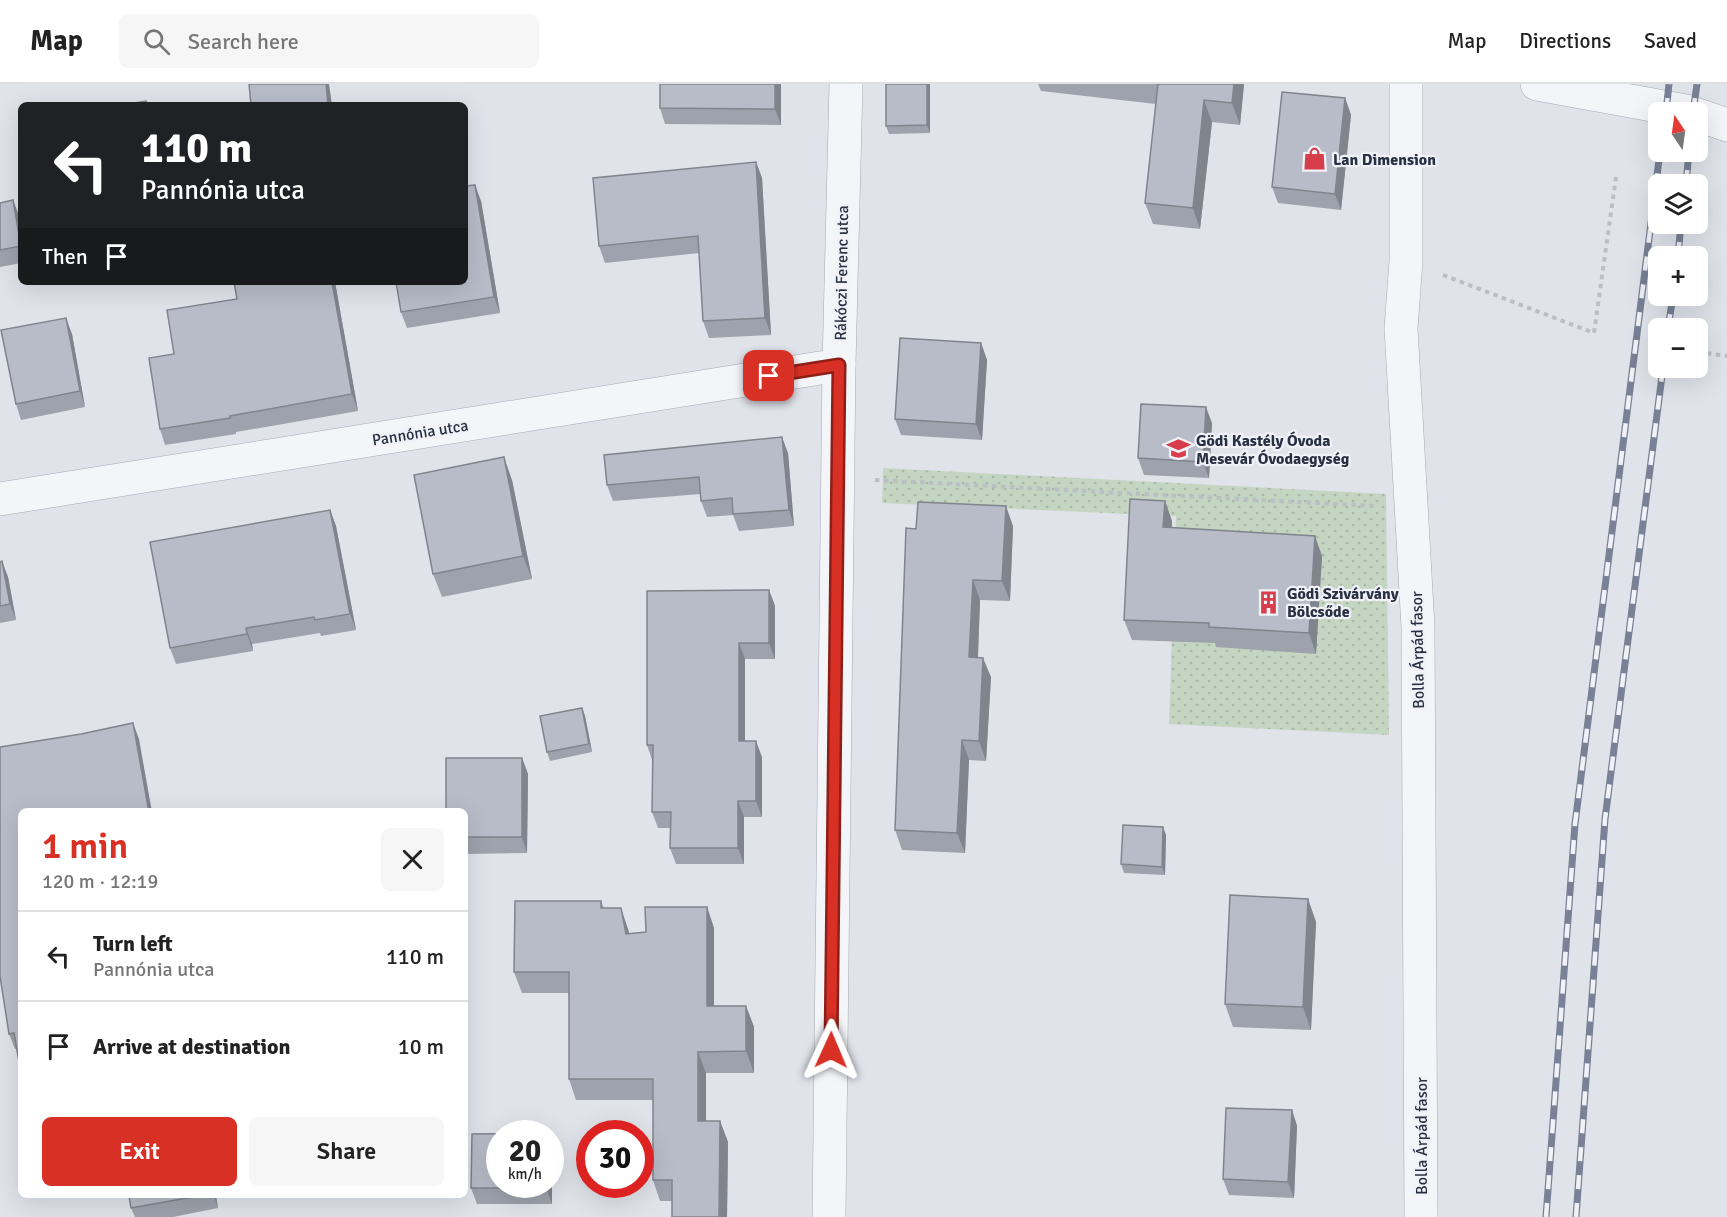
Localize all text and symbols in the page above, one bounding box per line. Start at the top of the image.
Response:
search box [119,14,539,68]
text: Map [30,24,83,58]
icon: search [140,25,173,58]
text: Search here [188,28,299,55]
text: Map [1448,28,1486,54]
text: Directions [1519,28,1611,54]
text: Saved [1644,28,1697,54]
north arrow [1648,102,1708,162]
map controls [1648,102,1708,378]
text: 110 m [141,123,252,174]
icon: left [42,126,120,204]
shop icon: Lan Dimension [1302,146,1328,172]
place label: Lan Dimension [1333,150,1436,170]
text: Pannónia utca [141,174,305,207]
button: layers [1648,174,1708,234]
street label: Rákóczi Ferenc utca [831,205,853,341]
icon: arrive [100,240,133,273]
text: Then [42,243,88,270]
button: + [1648,246,1708,306]
button: − [1648,318,1708,378]
pin [743,350,794,401]
icon: arrive [752,359,785,392]
street label: Pannónia utca [371,416,470,450]
place label: Gödi Kastély Óvoda Mesevár Óvodaegység [1196,431,1350,469]
school or university icon: Gödi Kastély Óvoda Mesevár Óvodaegység [1165,436,1191,462]
place label: Gödi Szivárvány Bölcsőde [1287,584,1399,622]
building icon: Gödi Szivárvány Bölcsőde [1256,589,1282,615]
street label: Bolla Árpád fasor [1407,591,1429,709]
text: 1 min [42,824,128,869]
button: close [381,828,444,891]
text: 120 m · 12:19 [42,869,158,894]
text: Turn left [93,930,173,957]
icon: left [42,940,75,973]
text: 110 m [386,943,444,970]
text: Pannónia utca [93,957,214,982]
position arrow [799,1018,863,1082]
icon: arrive [42,1030,75,1063]
text: Arrive at destination [93,1033,290,1060]
text: 10 m [398,1033,444,1060]
street label: Bolla Árpád fasor [1412,1077,1432,1195]
button: Exit [42,1117,237,1186]
button: Share [249,1117,444,1186]
speed limit sign: 30 [576,1120,654,1198]
text: 20 [509,1133,541,1170]
text: km/h [508,1165,542,1183]

